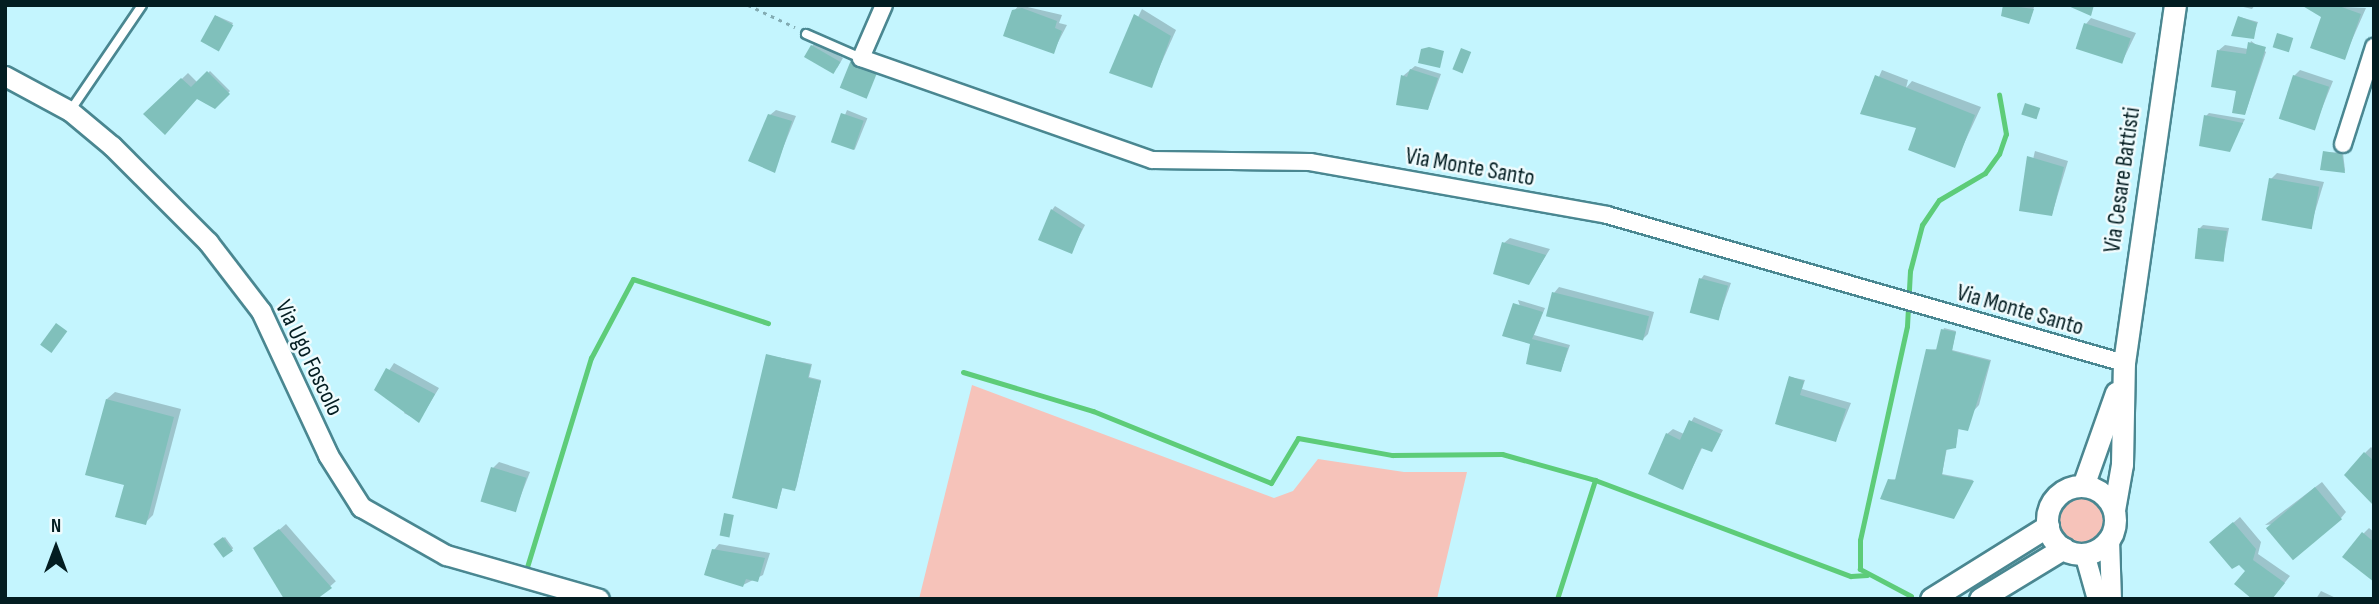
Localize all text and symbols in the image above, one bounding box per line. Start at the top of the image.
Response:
street label: Via Cesare Battisti [2098,105,2146,255]
street label: Via Monte Santo [1403,141,1537,193]
street label: Via Monte Santo [1953,278,2087,342]
street label: Via Ugo Foscolo [269,296,349,420]
north arrow [21,513,91,583]
text: N [51,515,61,538]

